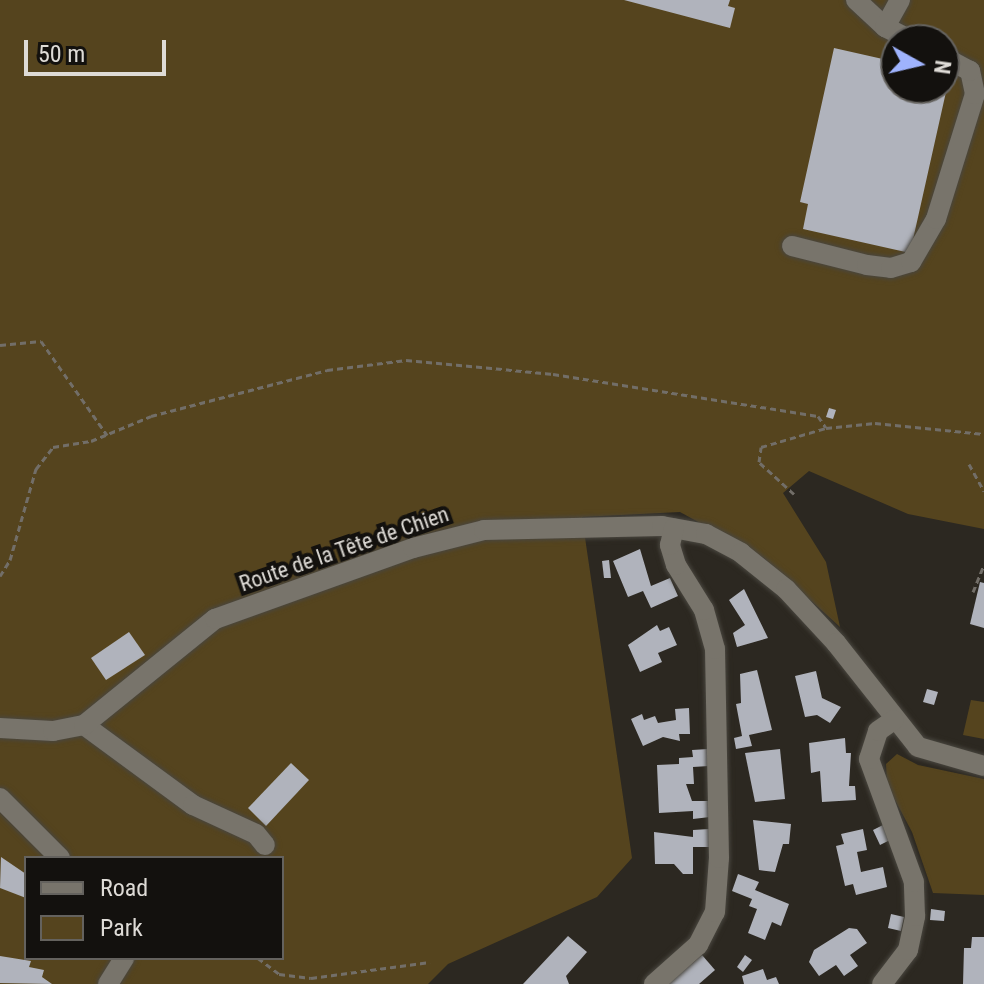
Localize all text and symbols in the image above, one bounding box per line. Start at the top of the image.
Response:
scale bar [28,24,170,74]
north arrow [880,24,960,104]
text: 50 m [38,40,85,68]
text: N [929,59,956,76]
street label: Route de la Tête de Chien [236,501,452,597]
legend [24,856,284,960]
text: Road [100,874,148,902]
text: Park [100,914,143,942]

